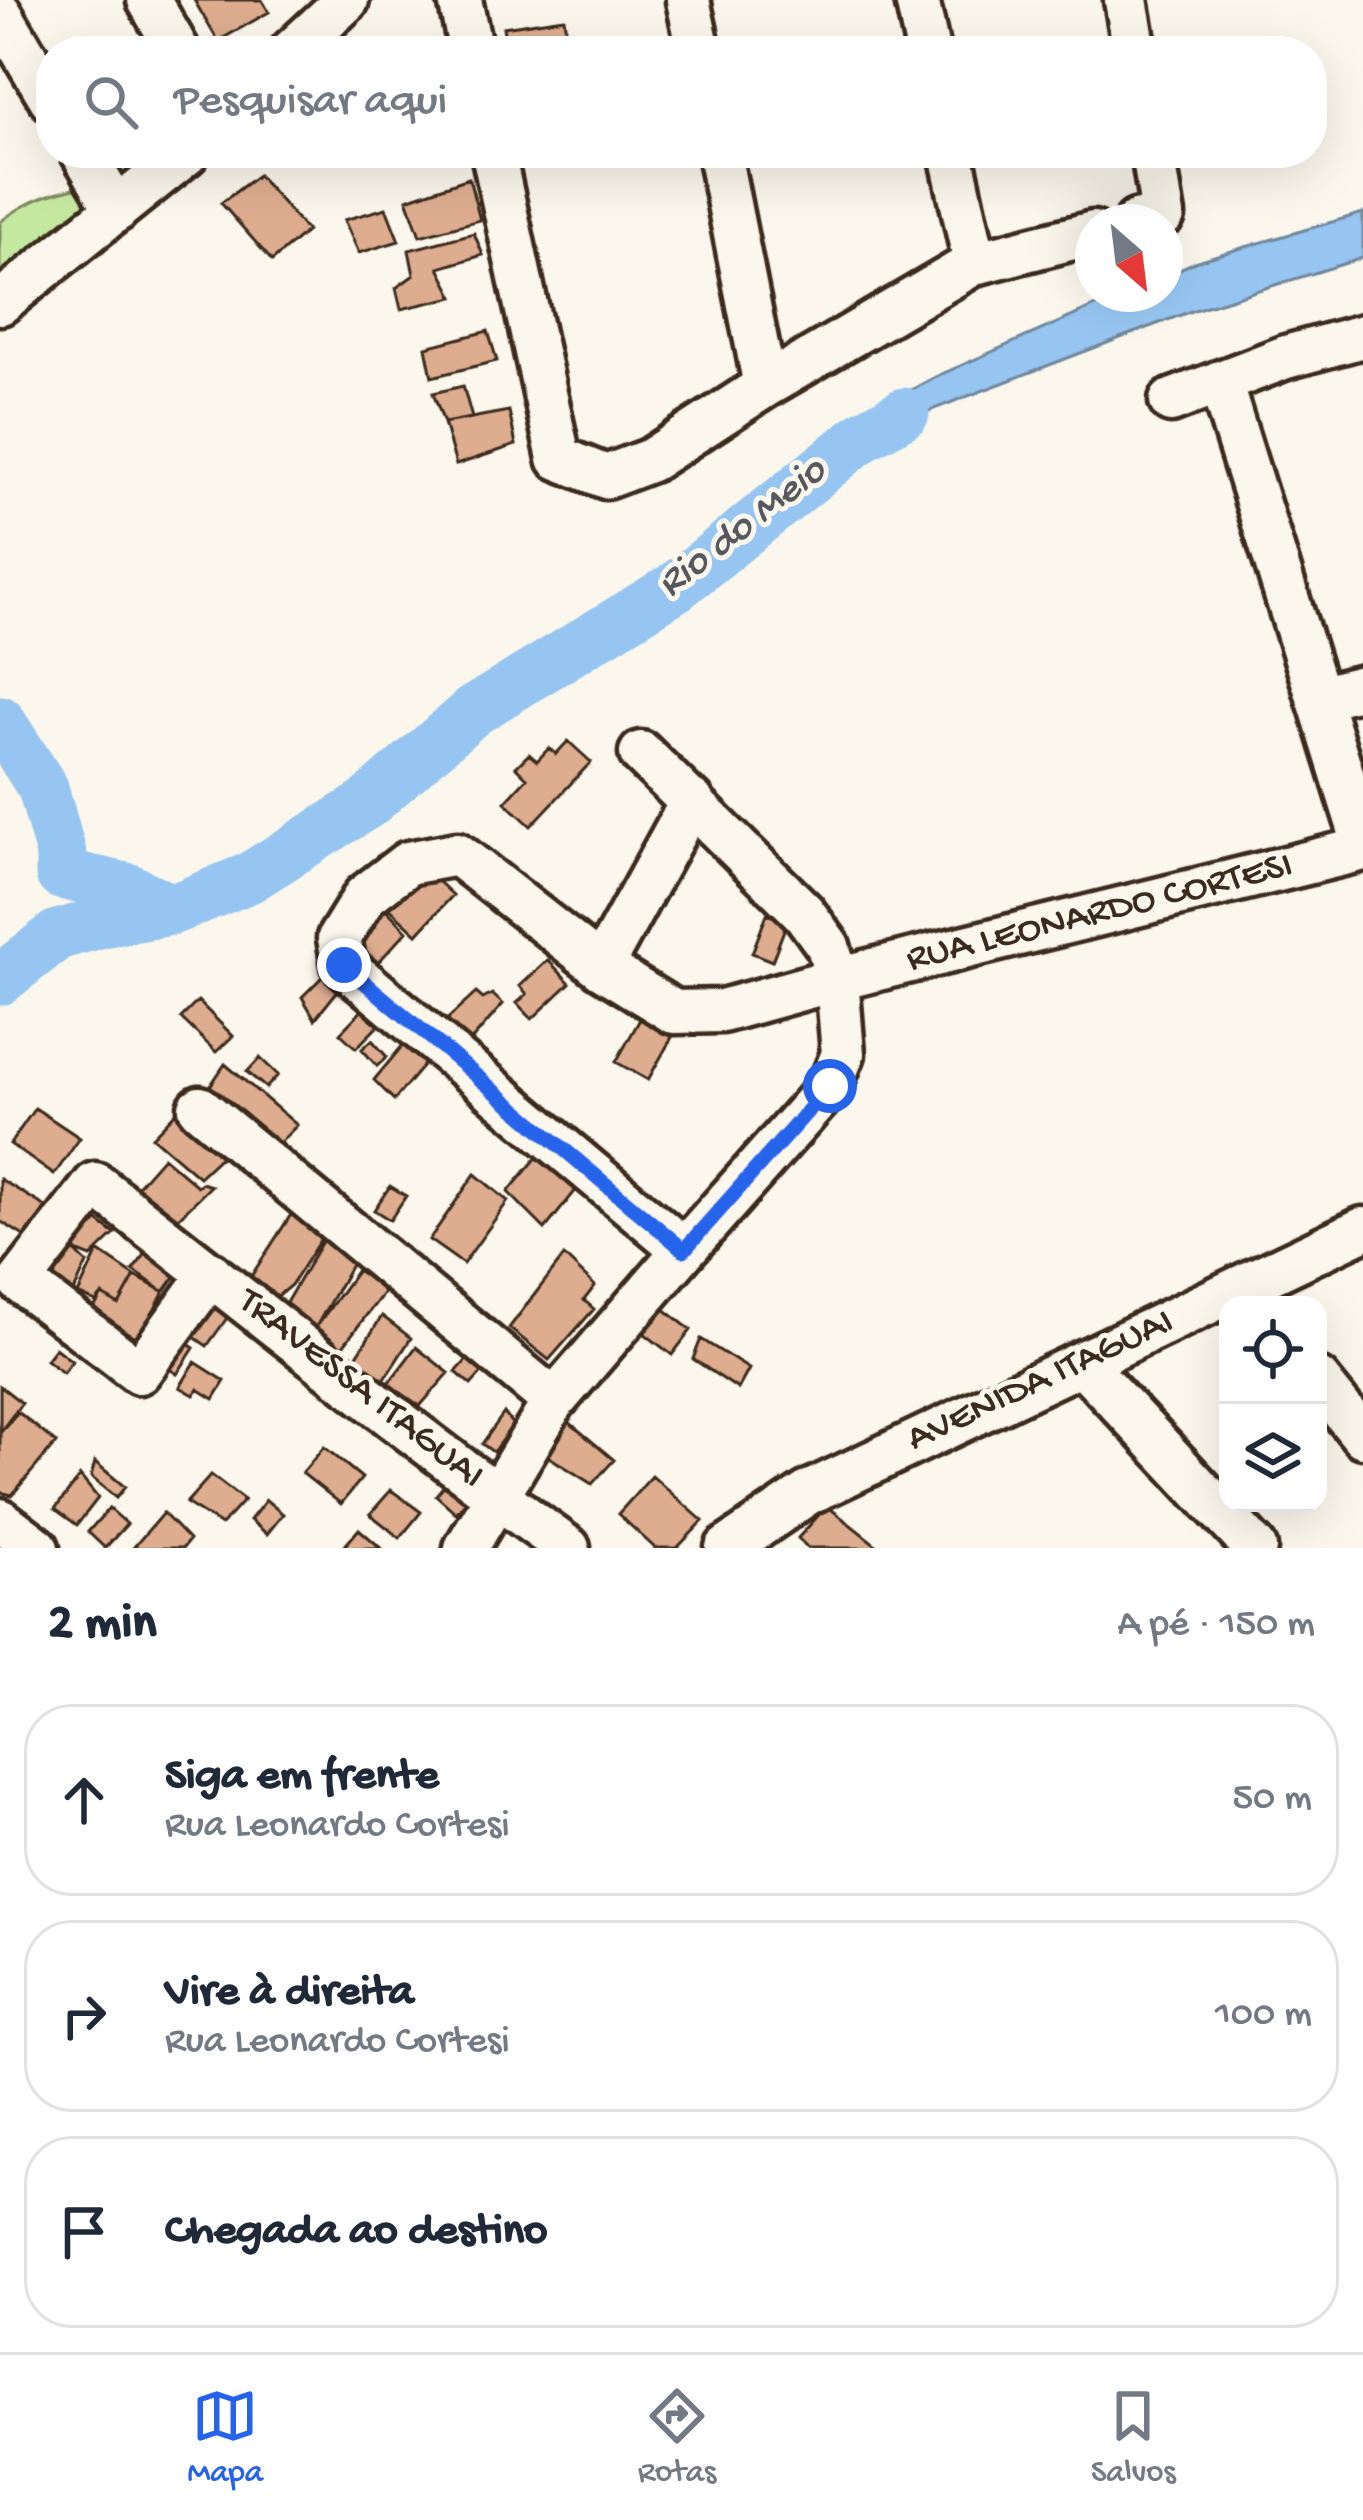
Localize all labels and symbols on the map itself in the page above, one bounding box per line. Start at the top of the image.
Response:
north arrow [1075,204,1183,312]
water label: Rio do Meio [649,446,839,610]
street label: RUA LEONARDO CORTESI [902,844,1298,984]
route end [317,938,371,992]
route start [803,1059,857,1113]
street label: TRAVESSA ITAGUAI [226,1278,492,1500]
street label: AVENIDA ITAGUAI [901,1300,1181,1464]

